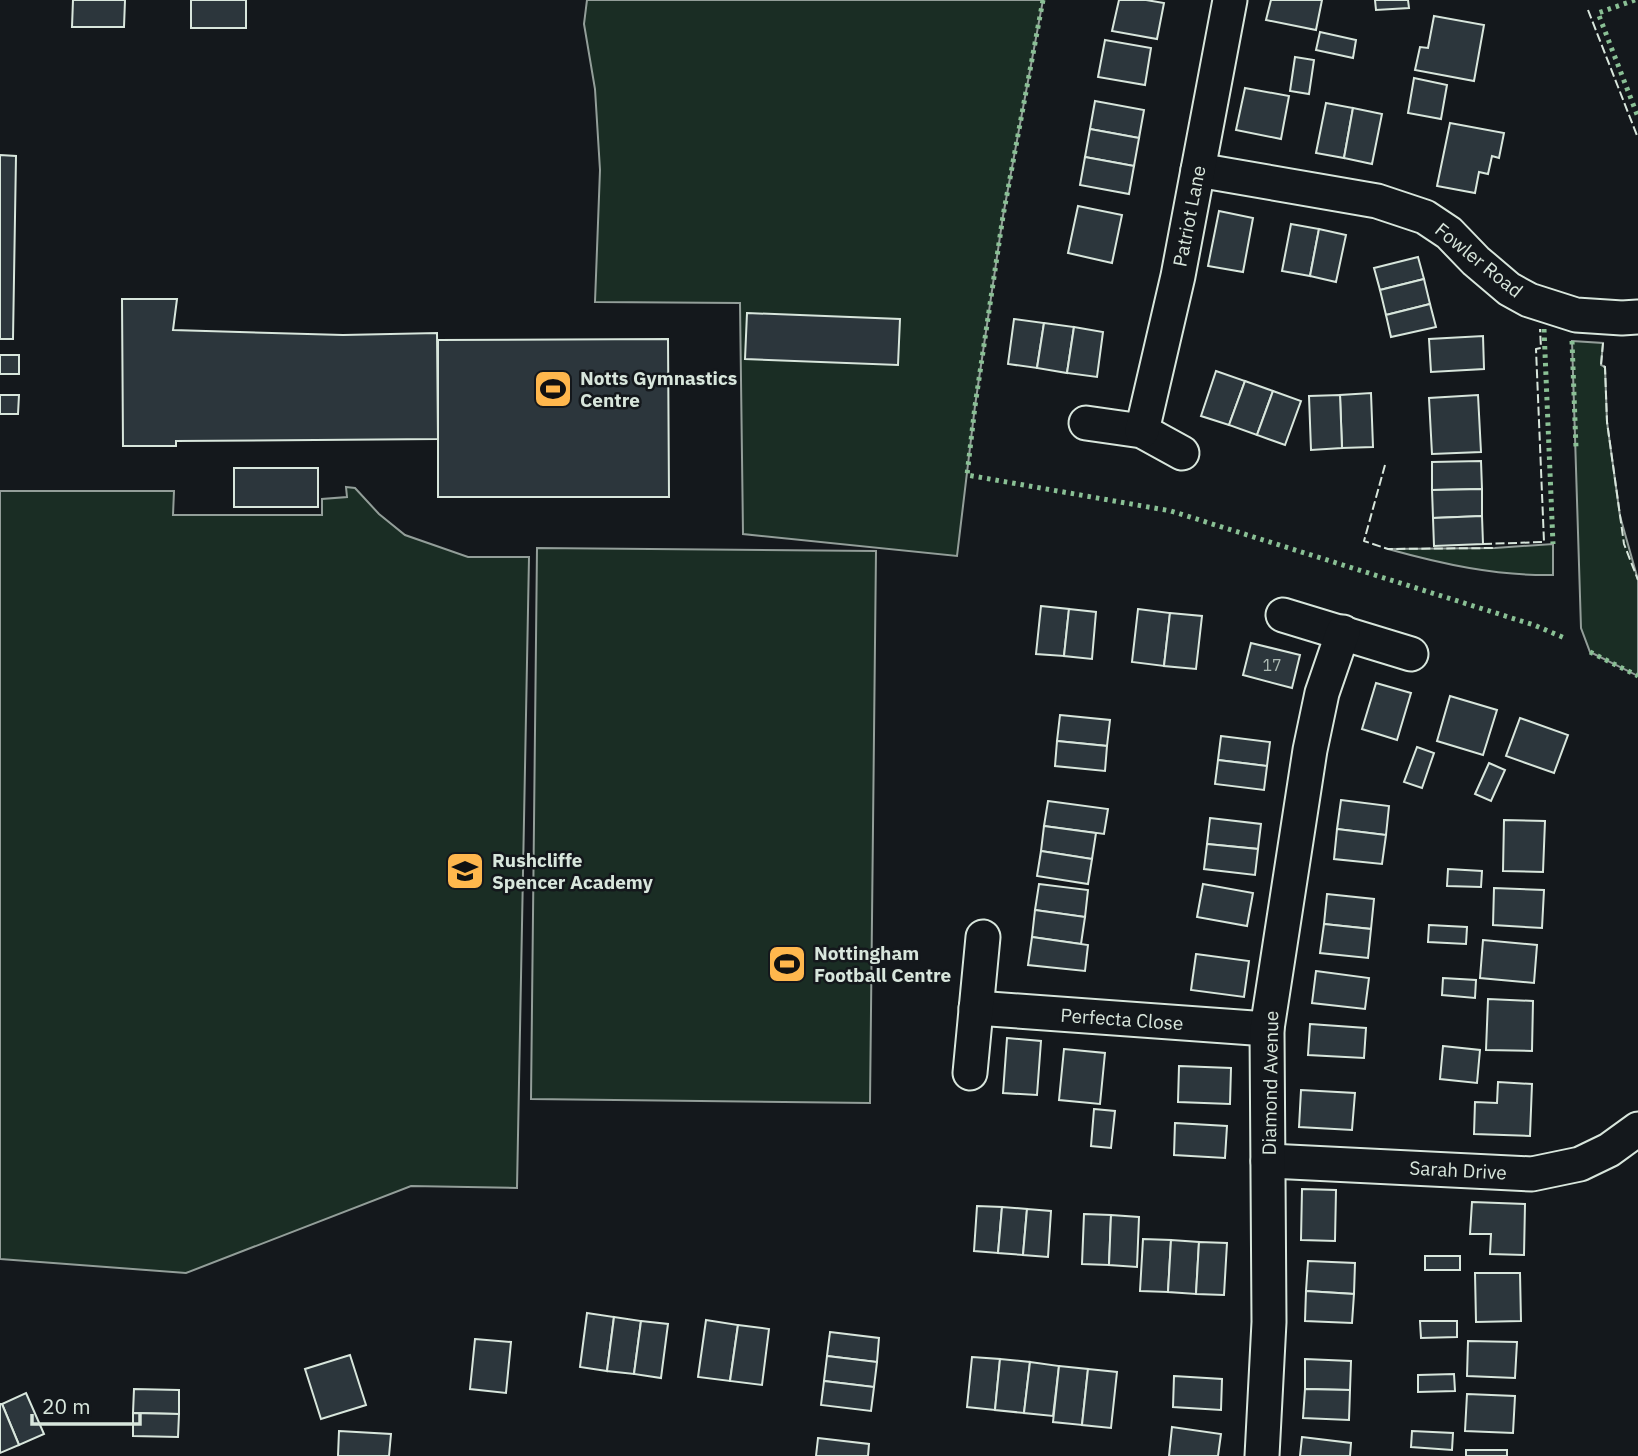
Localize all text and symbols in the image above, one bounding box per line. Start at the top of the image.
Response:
street label: Patriot Lane [1167,163,1211,269]
street label: Fowler Road [1430,217,1528,303]
place label: Notts Gymnastics Centre [580,366,737,412]
sports icon: Notts Gymnastics Centre [532,368,574,410]
house number: 17 [1262,655,1282,675]
place label: Rushcliffe Spencer Academy [492,848,654,894]
school or university icon: Rushcliffe Spencer Academy [444,850,486,892]
place label: Nottingham Football Centre [814,941,951,987]
sports icon: Nottingham Football Centre [766,943,808,985]
street label: Perfecta Close [1060,1003,1184,1035]
street label: Diamond Avenue [1257,1010,1283,1156]
street label: Sarah Drive [1409,1155,1507,1185]
scale bar [32,1382,140,1426]
text: 20 m [42,1392,91,1420]

